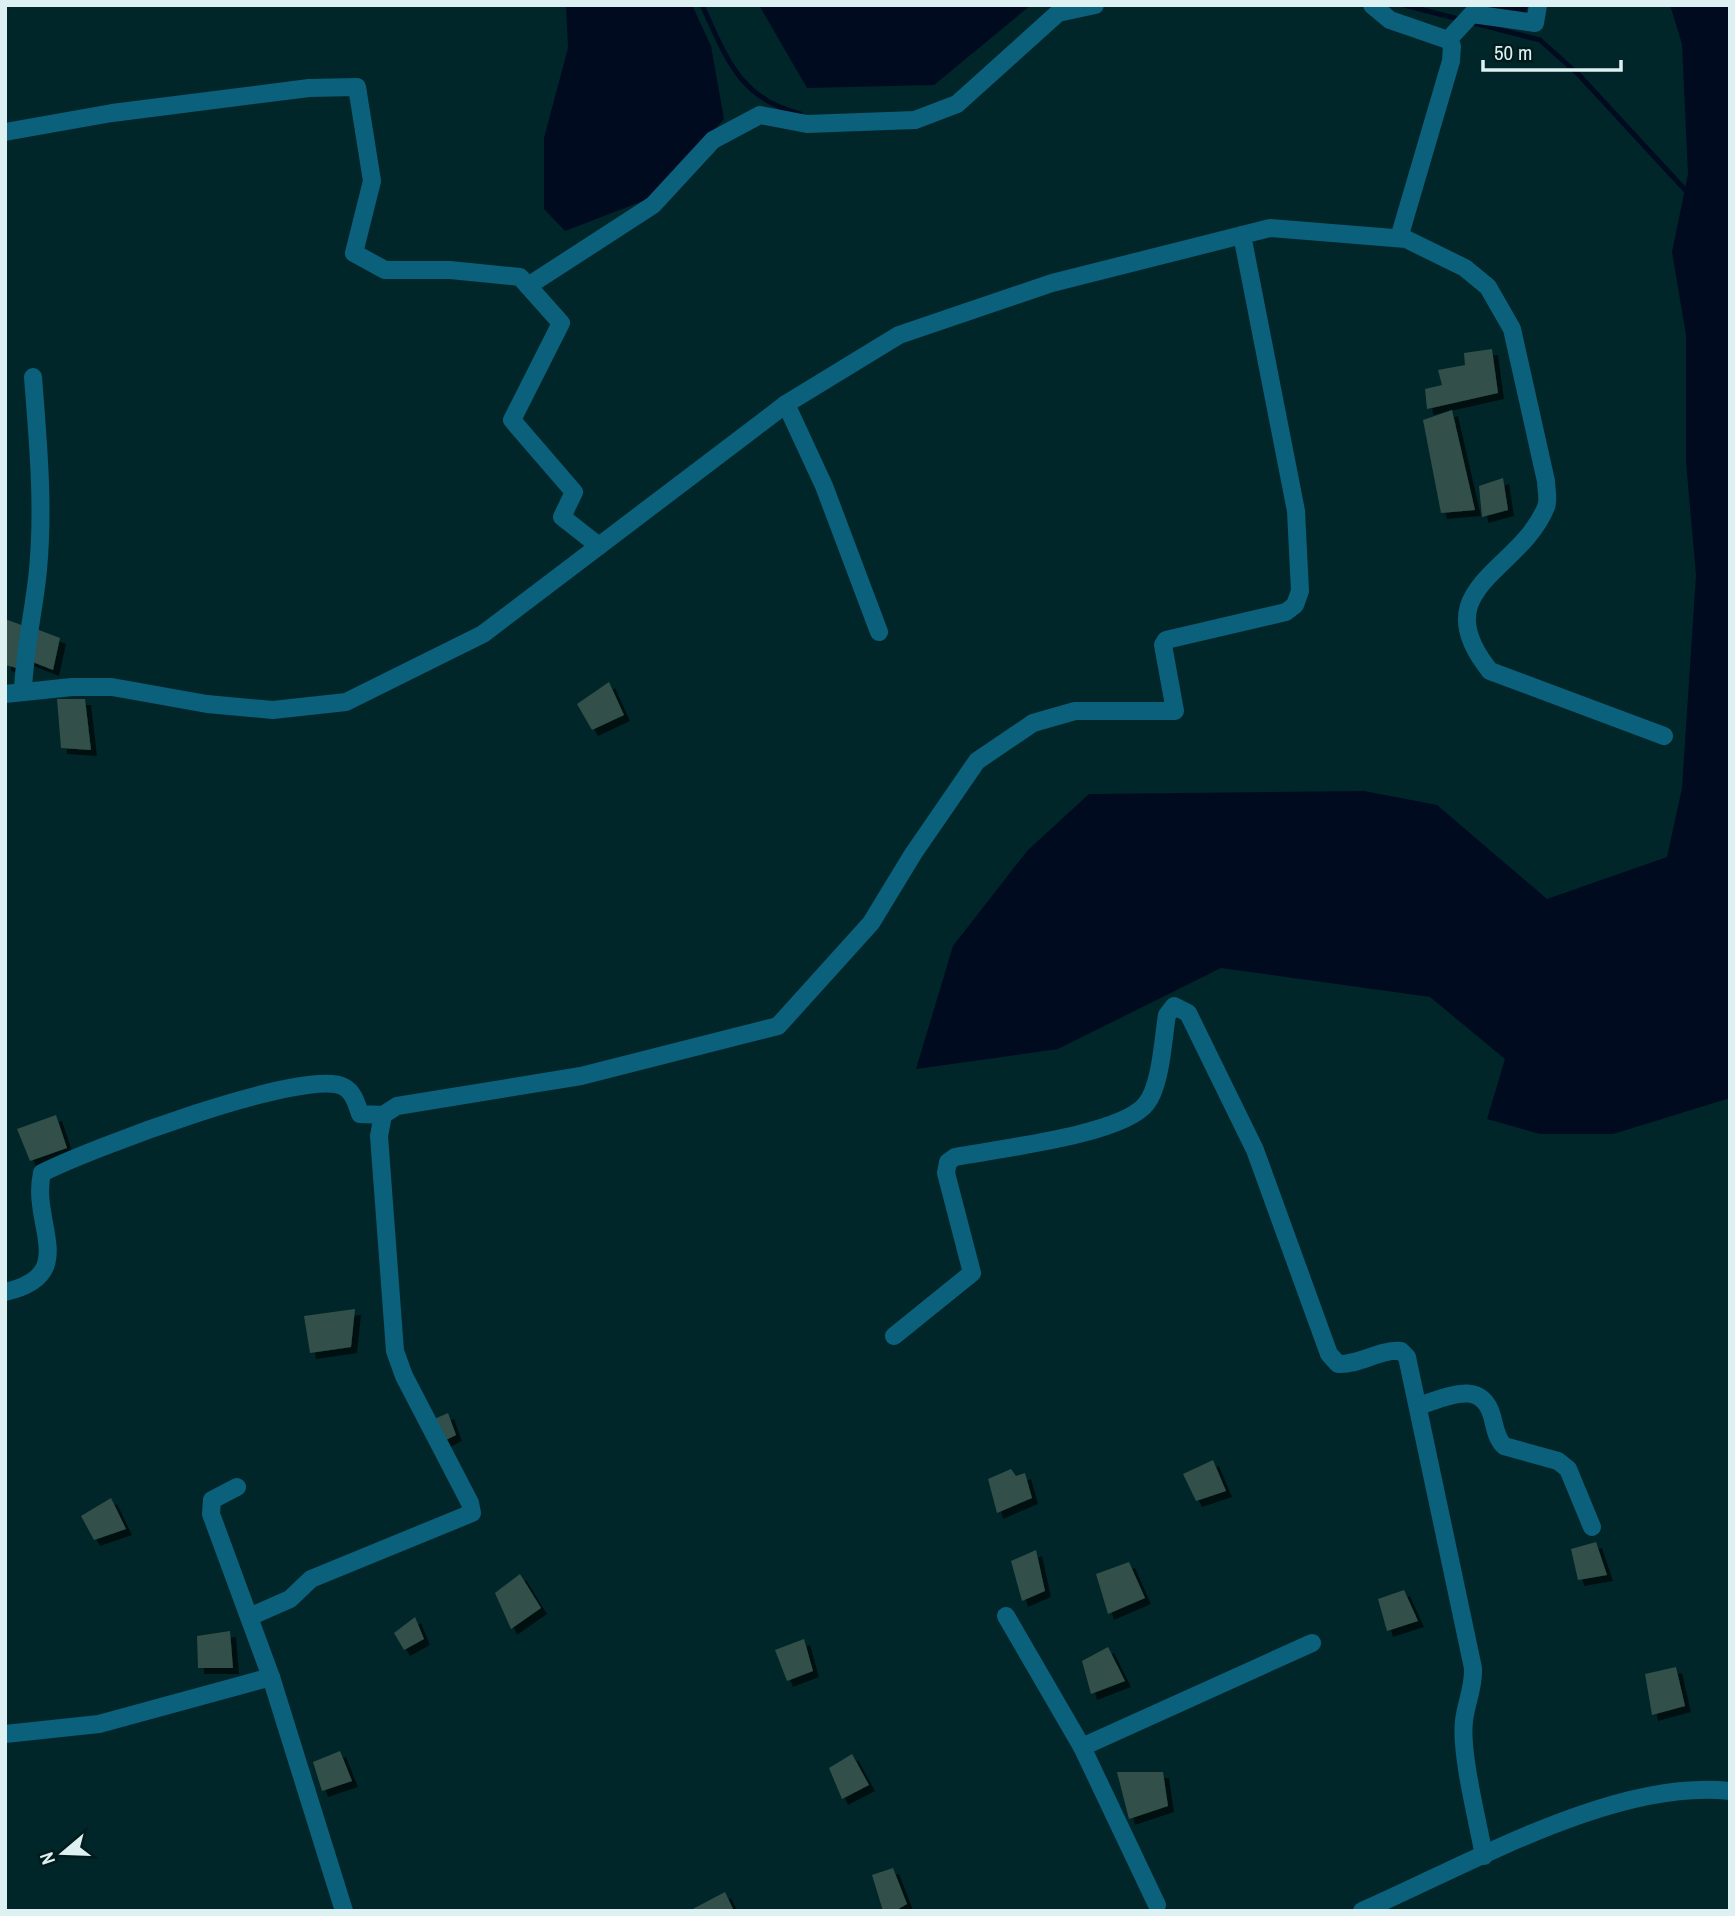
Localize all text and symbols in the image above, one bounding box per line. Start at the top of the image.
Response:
scale bar [1483,28,1621,72]
text: 50 m [1494,38,1532,67]
north arrow [28,1818,98,1888]
text: N [33,1849,61,1868]

